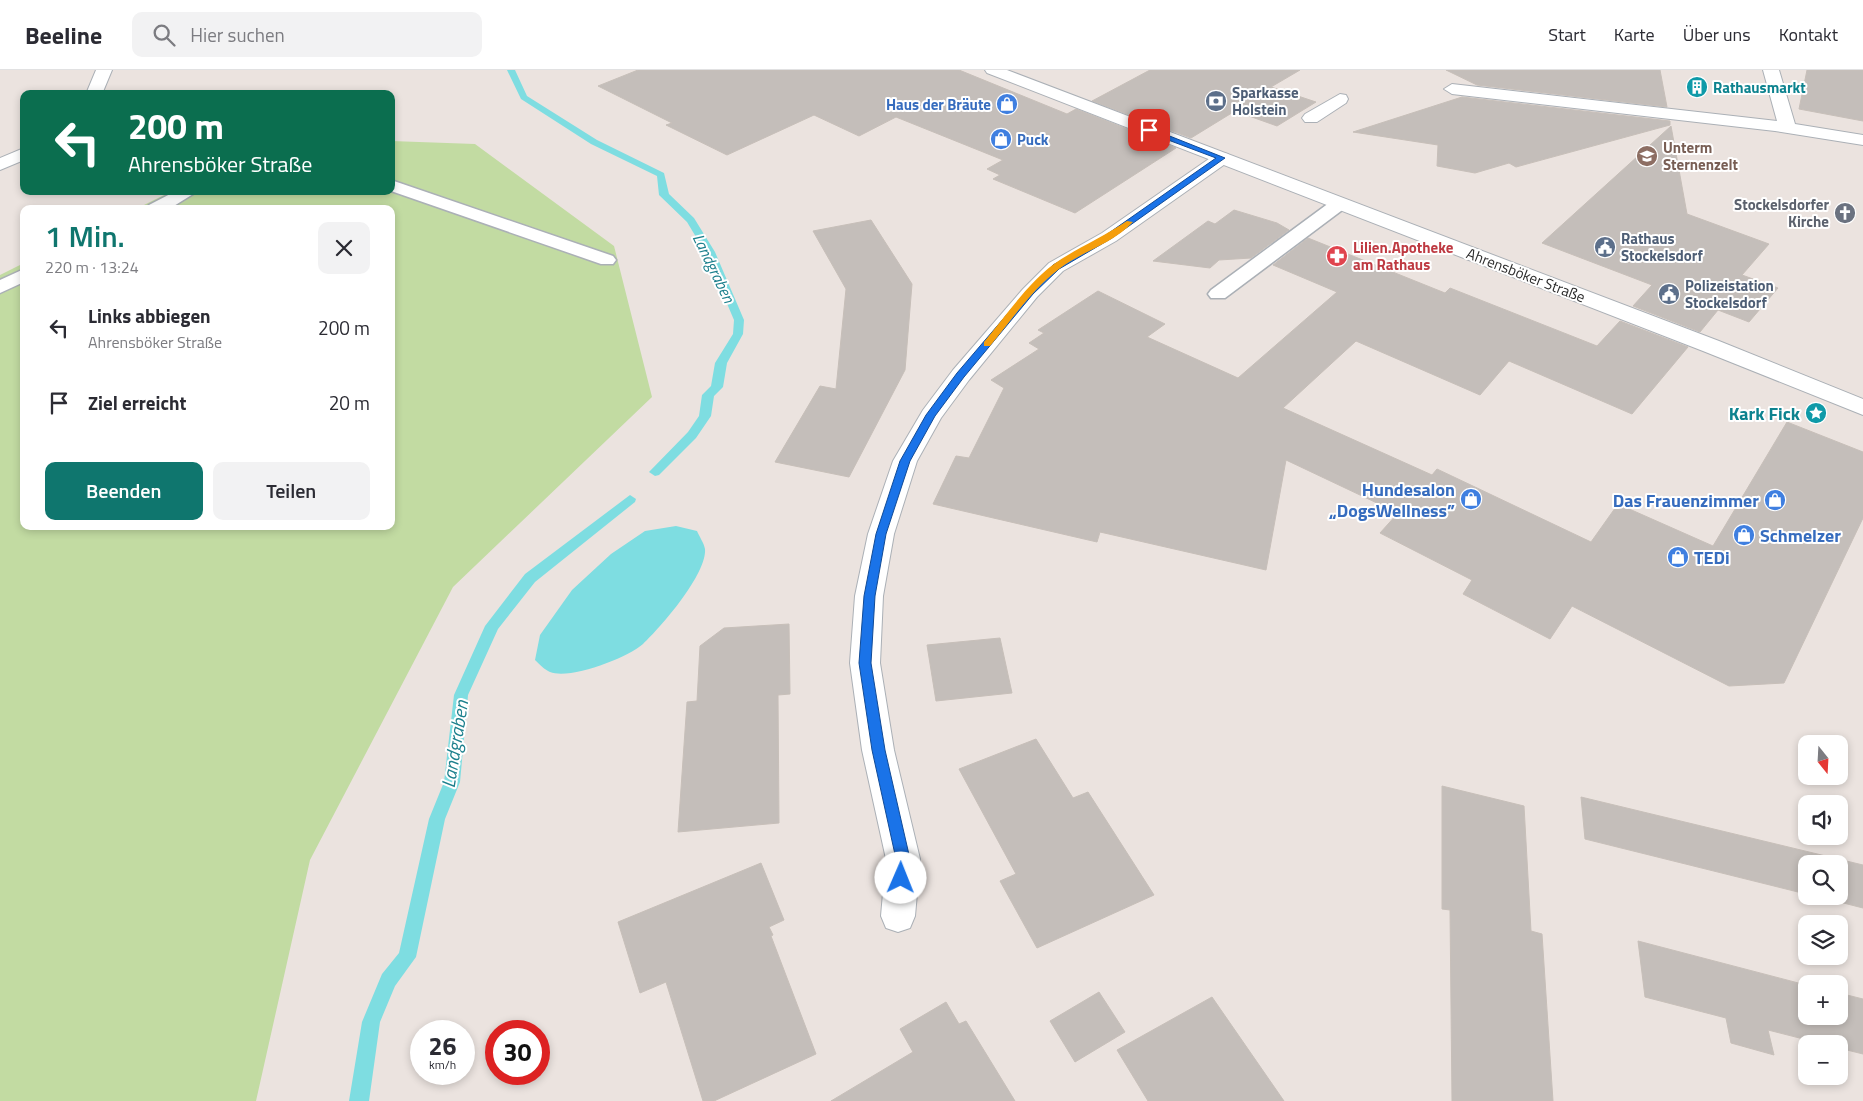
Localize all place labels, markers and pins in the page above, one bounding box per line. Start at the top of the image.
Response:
building icon: Rathausmarkt [1685,75,1709,99]
place label: Rathausmarkt [1713,76,1806,99]
place label: Sparkasse Holstein [1232,81,1299,121]
bank icon: Sparkasse Holstein [1204,89,1228,113]
shop icon: Haus der Bräute [995,92,1019,116]
place label: Haus der Bräute [886,93,991,116]
pin [1128,109,1170,151]
shop icon: Puck [989,127,1013,151]
place label: Puck [1017,128,1049,151]
place label: Unterm Sternenzelt [1663,136,1739,176]
school or university icon: Unterm Sternenzelt [1635,144,1659,168]
place label: Stockelsdorfer Kirche [1734,193,1829,233]
church icon: Stockelsdorfer Kirche [1833,201,1857,225]
place label: Rathaus Stockelsdorf [1621,227,1703,267]
public building icon: Rathaus Stockelsdorf [1593,235,1617,259]
place label: Lilien.Apotheke am Rathaus [1353,236,1454,276]
pharmacy icon: Lilien.Apotheke am Rathaus [1325,244,1349,268]
place label: Polizeistation Stockelsdorf [1685,274,1774,314]
public building icon: Polizeistation Stockelsdorf [1657,282,1681,306]
place label: Kark Fick [1729,400,1801,427]
place icon: Kark Fick [1804,401,1828,425]
place label: Hundesalon „DogsWellness” [1328,476,1455,524]
shop icon: Hundesalon „DogsWellness” [1459,487,1483,511]
place label: Das Frauenzimmer [1613,487,1759,514]
shop icon: Das Frauenzimmer [1763,488,1787,512]
place label: Schmelzer [1760,522,1841,549]
shop icon: Schmelzer [1732,523,1756,547]
place label: TEDi [1694,544,1730,571]
shop icon: TEDi [1666,545,1690,569]

